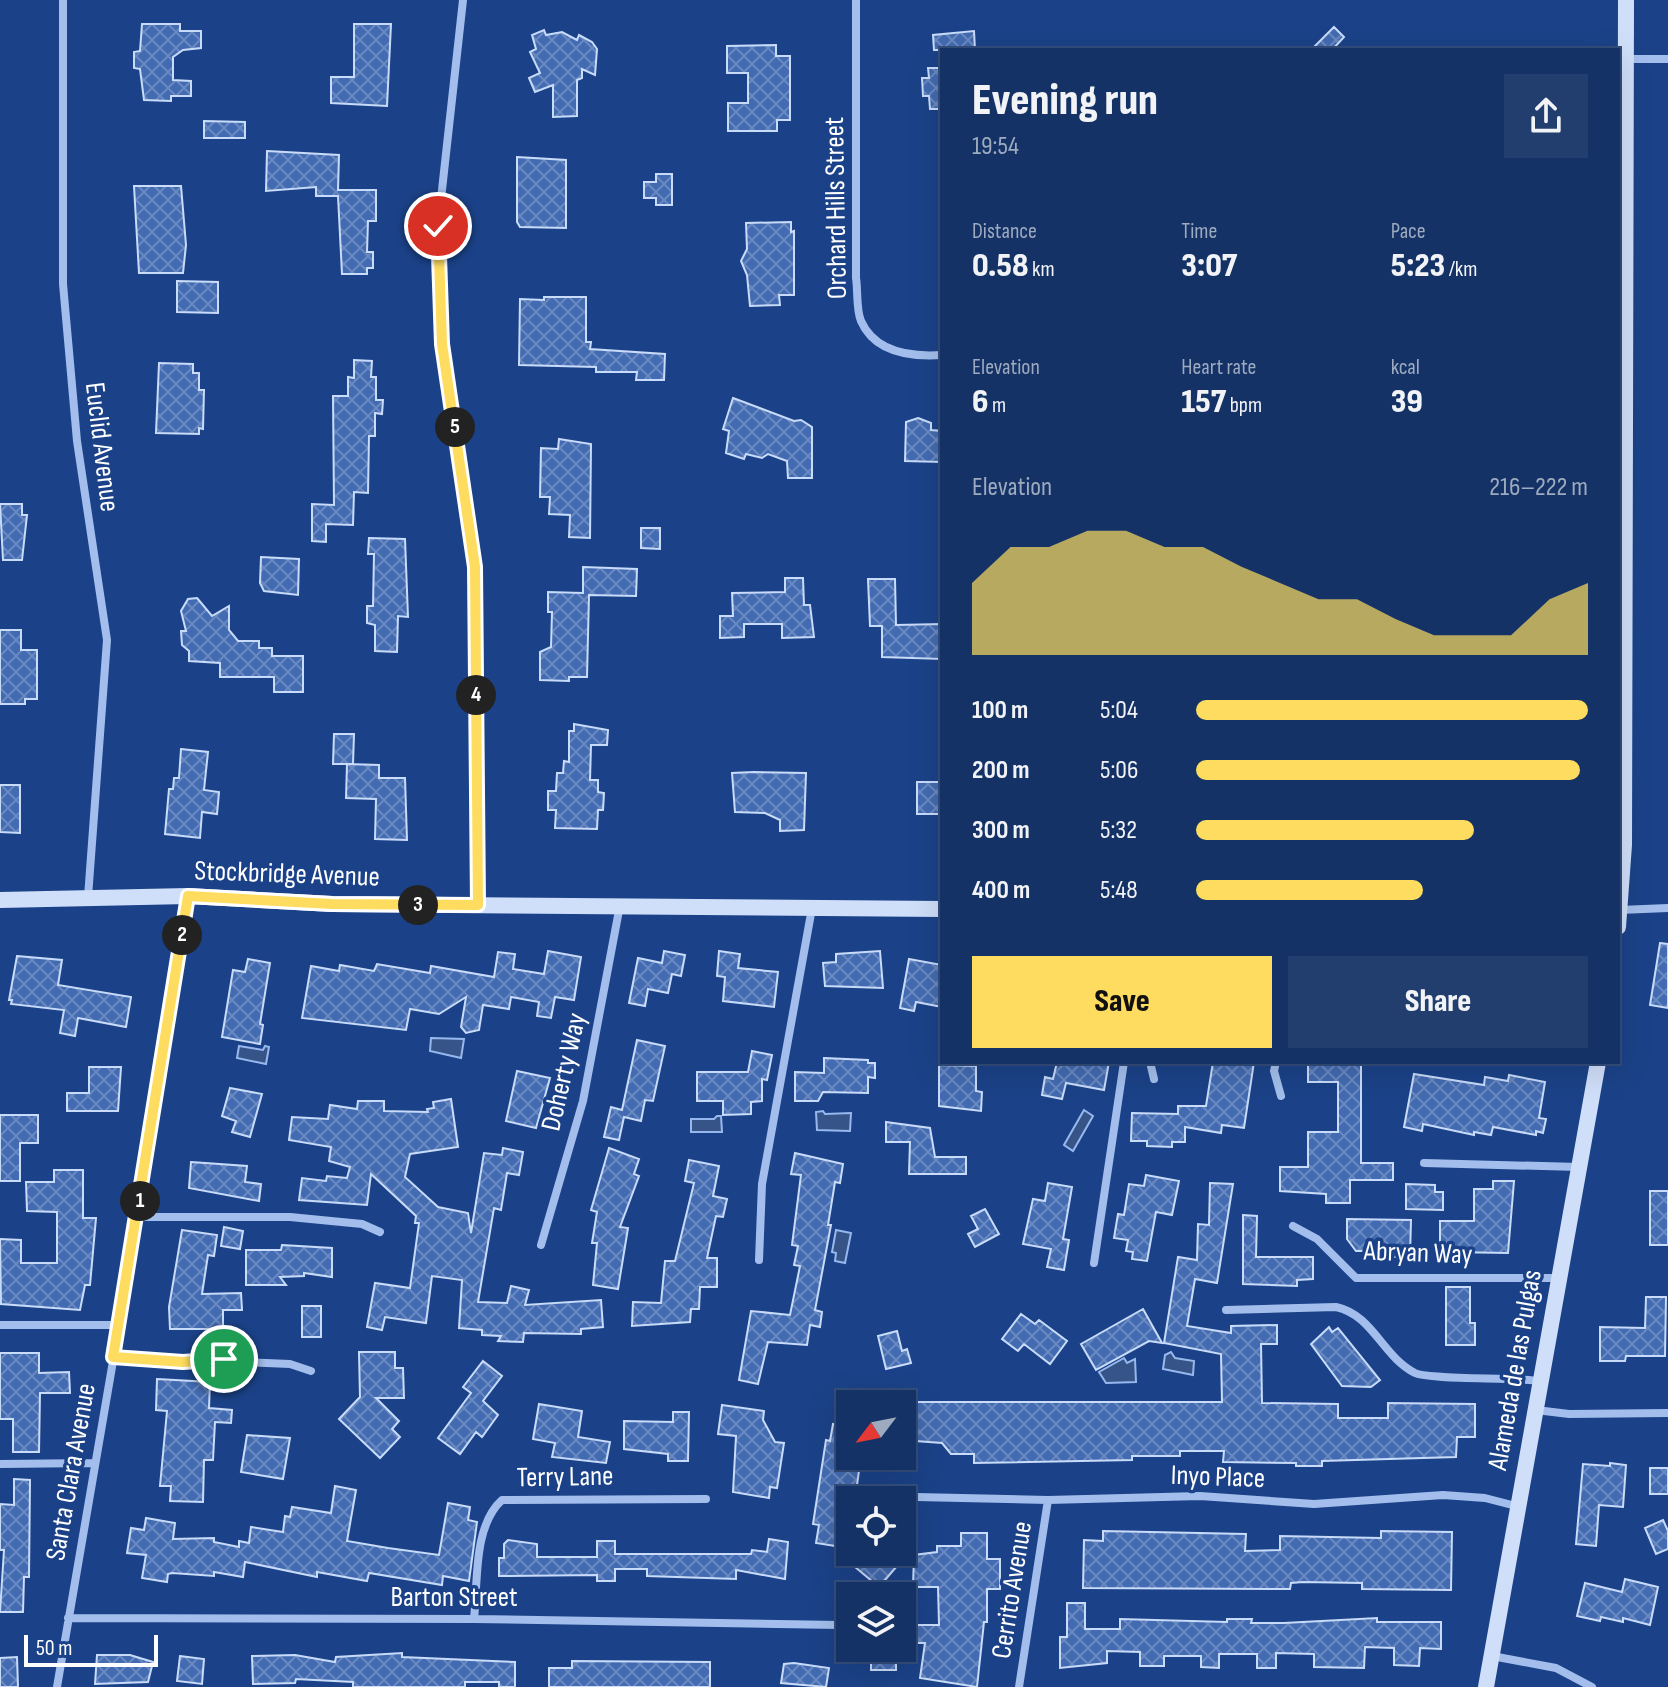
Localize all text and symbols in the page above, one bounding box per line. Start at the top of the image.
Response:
text: Evening run [972,74,1158,127]
button: share [1504,74,1588,158]
street label: Orchard Hills Street [818,116,854,300]
text: 19:54 [972,131,1019,162]
pin [404,192,472,260]
icon: check [416,204,460,248]
text: Distance [972,218,1037,245]
text: Time [1181,218,1217,245]
text: Pace [1391,218,1426,245]
text: 0.58 [972,245,1029,286]
text: 3:07 [1181,245,1237,286]
text: 5:23 [1391,245,1445,286]
text: km [1029,256,1055,283]
text: /km [1445,256,1477,283]
text: Elevation [972,354,1040,381]
text: Heart rate [1181,354,1256,381]
text: kcal [1391,354,1420,381]
street label: Euclid Avenue [78,380,126,514]
text: 6 [972,381,989,422]
text: 157 [1181,381,1226,422]
text: 39 [1391,381,1423,422]
text: m [989,392,1006,419]
text: bpm [1226,392,1262,419]
pin: 5 [435,407,475,447]
text: 5 [450,413,460,440]
text: Elevation [972,472,1052,503]
text: 216–222 m [1489,472,1588,503]
pin: 4 [456,675,496,715]
text: 4 [471,681,481,708]
text: 100 m [972,695,1028,726]
text: 5:04 [1100,695,1138,726]
text: 200 m [972,755,1029,786]
text: 5:06 [1100,755,1138,786]
text: 300 m [972,815,1030,846]
text: 5:32 [1100,815,1137,846]
street label: Stockbridge Avenue [194,854,380,894]
text: 400 m [972,875,1030,906]
text: 5:48 [1100,875,1138,906]
pin: 3 [398,885,438,925]
text: 3 [413,891,423,918]
pin: 2 [162,915,202,955]
text: 2 [177,921,187,948]
button: Save [972,956,1272,1048]
button: Share [1288,956,1588,1048]
street label: Doherty Way [534,1010,594,1134]
pin: 1 [120,1181,160,1221]
text: 1 [136,1187,144,1214]
street label: Abryan Way [1362,1235,1473,1271]
street label: Alameda de las Pulgas [1481,1267,1549,1474]
pin [190,1325,258,1393]
icon: arrive [202,1337,246,1381]
street label: Santa Clara Avenue [39,1381,103,1563]
north arrow [836,1390,916,1470]
map controls [836,1390,916,1662]
street label: Inyo Place [1170,1459,1266,1495]
street label: Terry Lane [516,1460,614,1494]
button: locate [836,1486,916,1566]
street label: Cerrito Avenue [985,1519,1039,1661]
street label: Barton Street [390,1581,518,1614]
button: layers [836,1582,916,1662]
scale bar [24,1631,158,1667]
text: 50 m [36,1635,72,1662]

